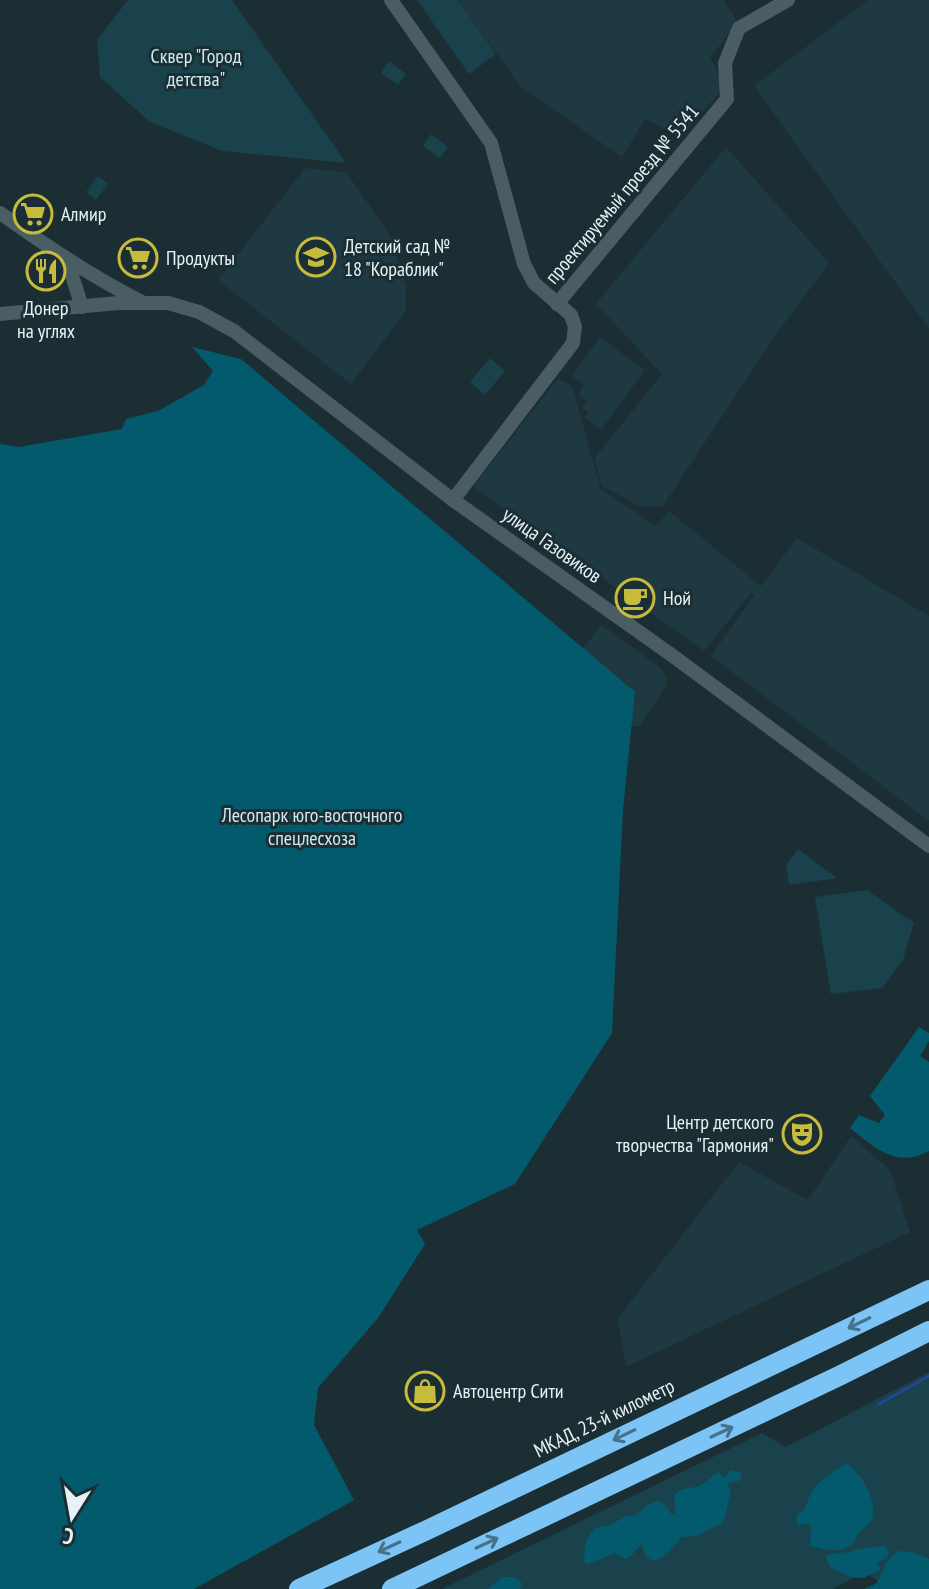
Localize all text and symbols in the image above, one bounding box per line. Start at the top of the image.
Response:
park label: Сквер "Город детства" [151,43,242,92]
street label: проектируемый проезд № 5541 [539,99,705,289]
supermarket icon: Алмир [12,193,54,235]
place label: Алмир [61,201,106,227]
place label: Детский сад № 18 "Кораблик" [344,233,450,282]
school or university icon: Детский сад № 18 "Кораблик" [295,236,337,278]
supermarket icon: Продукты [117,237,159,279]
place label: Продукты [166,245,235,271]
restaurant icon: Донер на углях [25,250,67,292]
place label: Донер на углях [17,295,75,344]
street label: улица Газовиков [497,501,607,589]
cafe icon: Ной [614,577,656,619]
place label: Ной [663,585,691,611]
park label: Лесопарк юго-восточного спецлесхоза [221,802,402,851]
place label: Центр детского творчества "Гармония" [616,1109,774,1158]
theatre icon: Центр детского творчества "Гармония" [781,1113,823,1155]
one-way arrow [847,1316,871,1331]
shop icon: Автоцентр Сити [404,1370,446,1412]
street label: МКАД, 23-й километр [529,1373,679,1463]
place label: Автоцентр Сити [453,1378,564,1404]
one-way arrow [710,1424,734,1439]
one-way arrow [612,1428,636,1443]
north arrow [32,1477,112,1557]
text: С [61,1522,76,1551]
one-way arrow [475,1535,499,1550]
one-way arrow [378,1541,402,1556]

